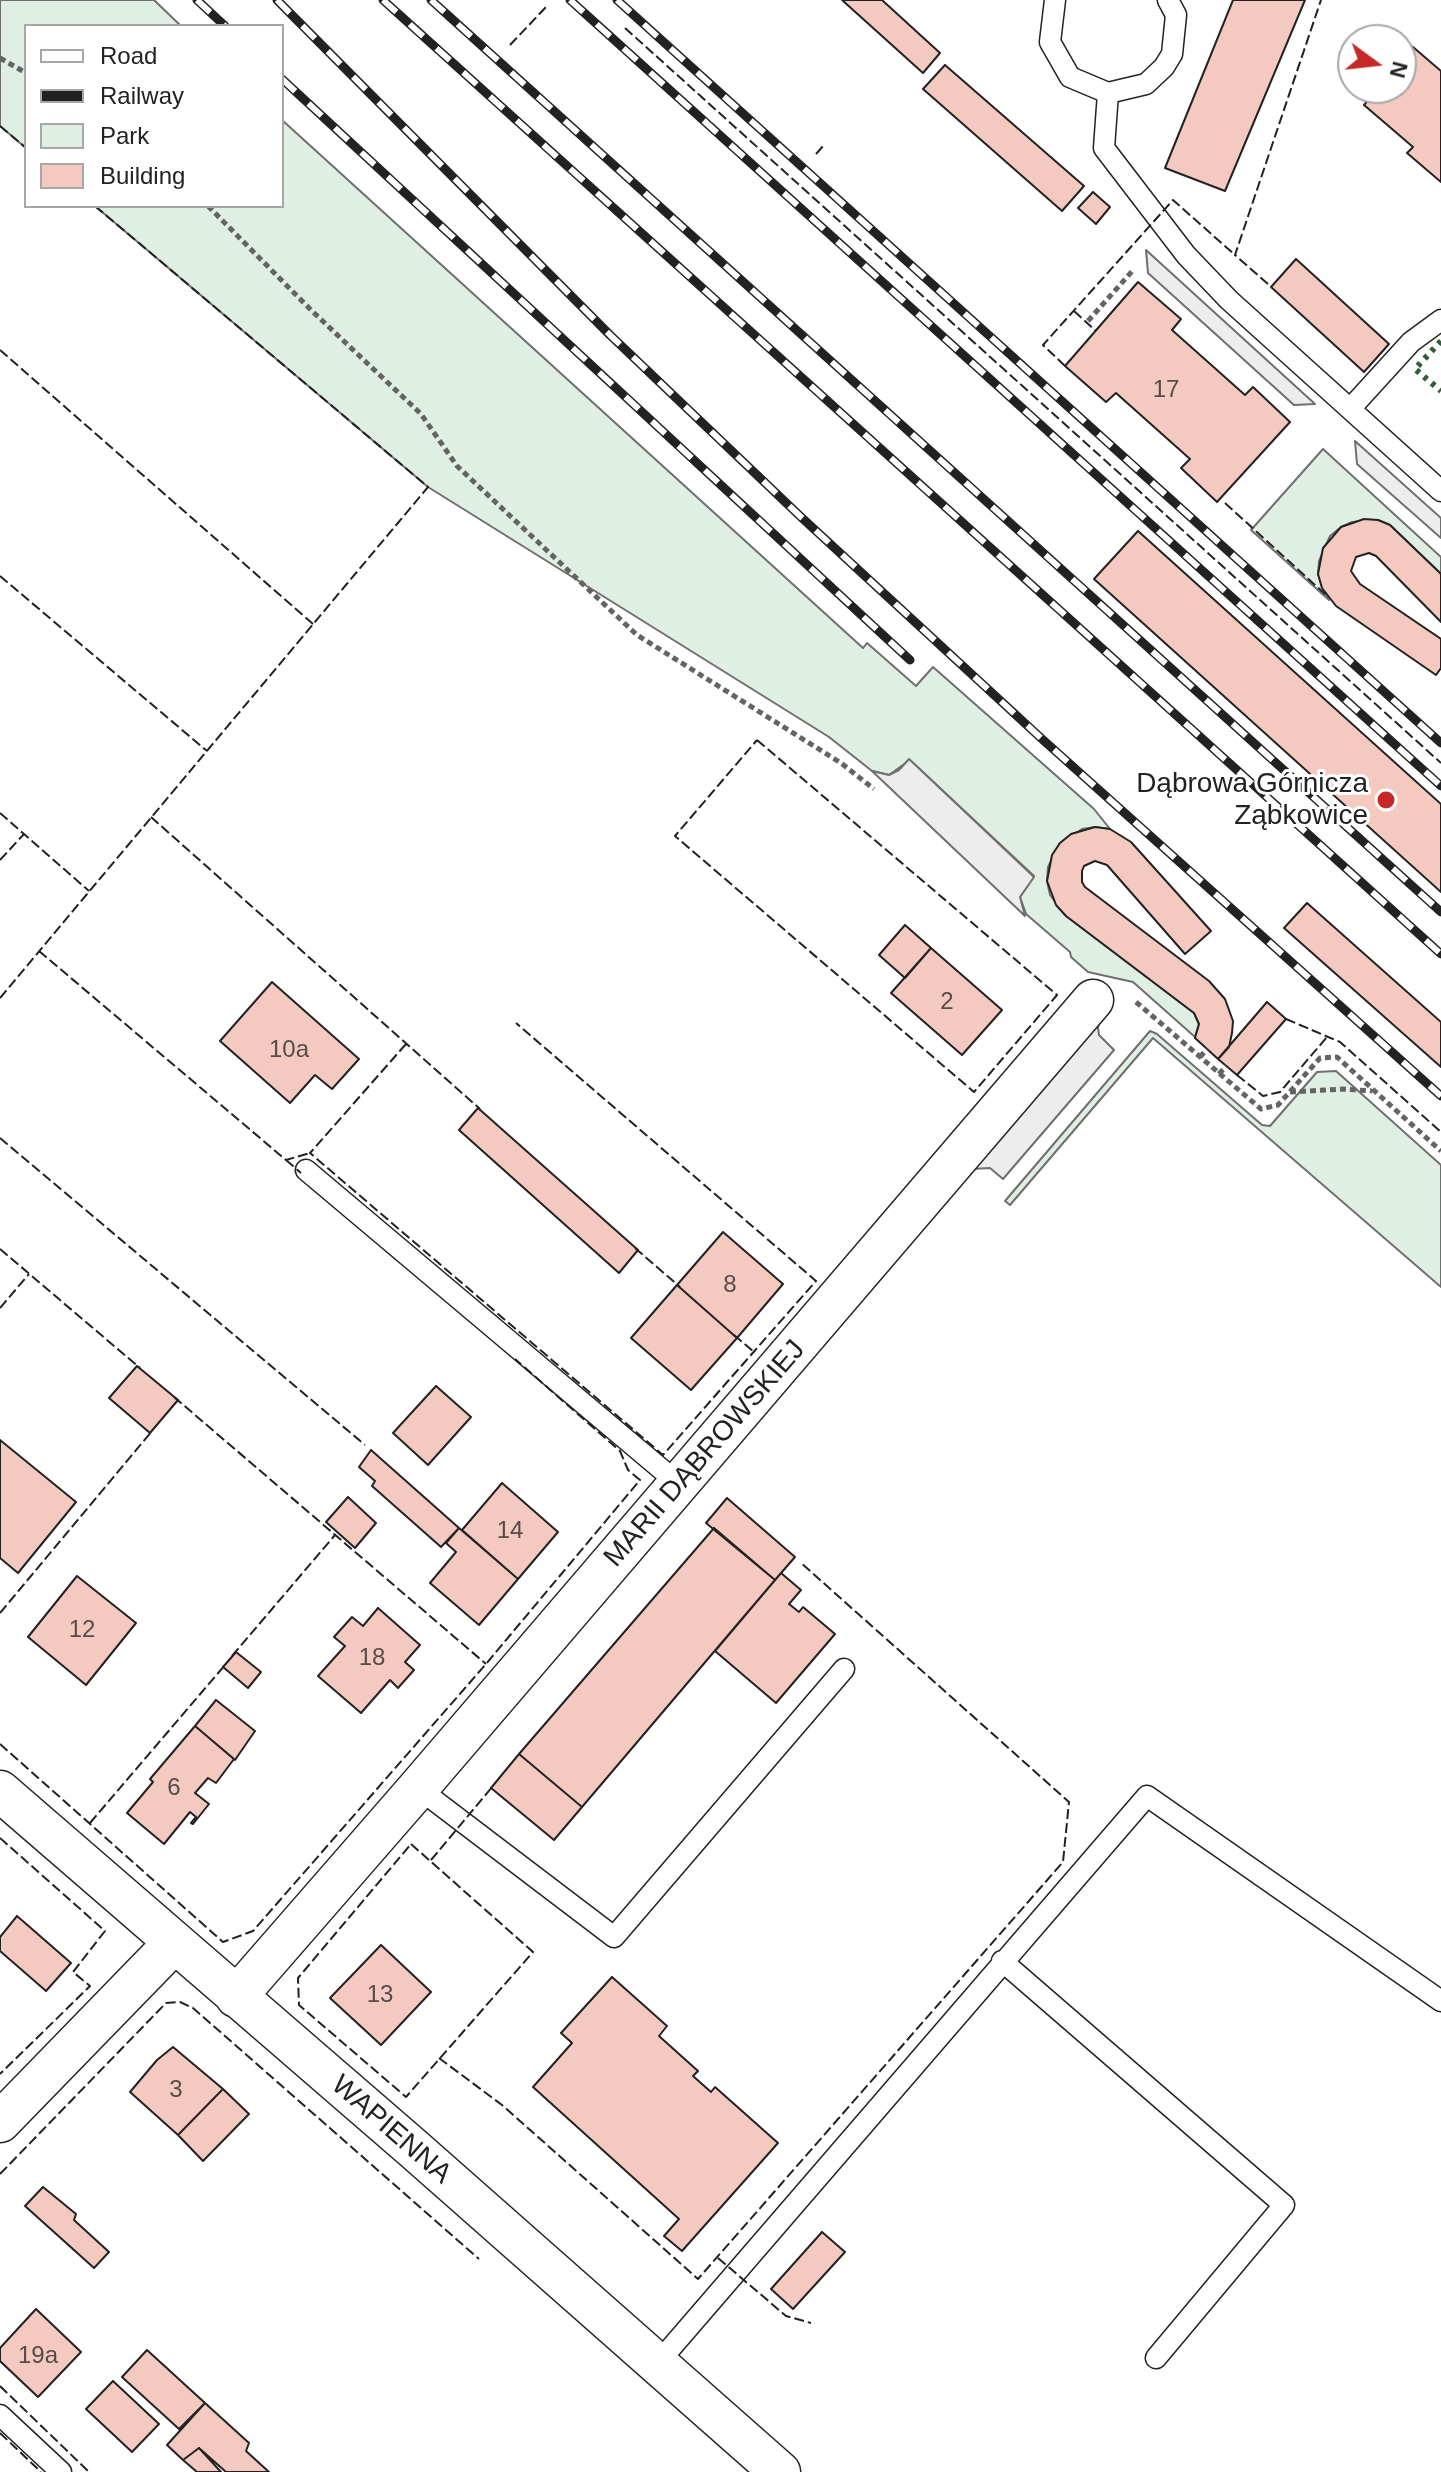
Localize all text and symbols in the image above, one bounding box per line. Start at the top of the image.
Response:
legend [24,24,284,208]
north arrow [1337,24,1417,104]
text: Road [100,42,157,69]
text: N [1385,59,1413,81]
text: Railway [100,82,184,109]
text: Park [100,122,149,149]
text: Building [100,162,185,189]
house number: 17 [1153,376,1179,404]
place label: Dąbrowa Górnicza Ząbkowice [1136,767,1368,833]
marker: Dąbrowa Górnicza Ząbkowice [1375,789,1397,811]
house number: 2 [940,988,954,1016]
house number: 10a [269,1036,309,1064]
house number: 8 [723,1271,737,1299]
street label: MARII DĄBROWSKIEJ [597,1334,813,1574]
house number: 14 [497,1517,523,1545]
house number: 12 [69,1616,95,1644]
house number: 18 [359,1644,385,1672]
house number: 6 [167,1774,181,1802]
house number: 13 [367,1981,393,2009]
street label: WAPIENNA [324,2069,458,2191]
house number: 3 [169,2076,183,2104]
house number: 19a [18,2342,58,2370]

